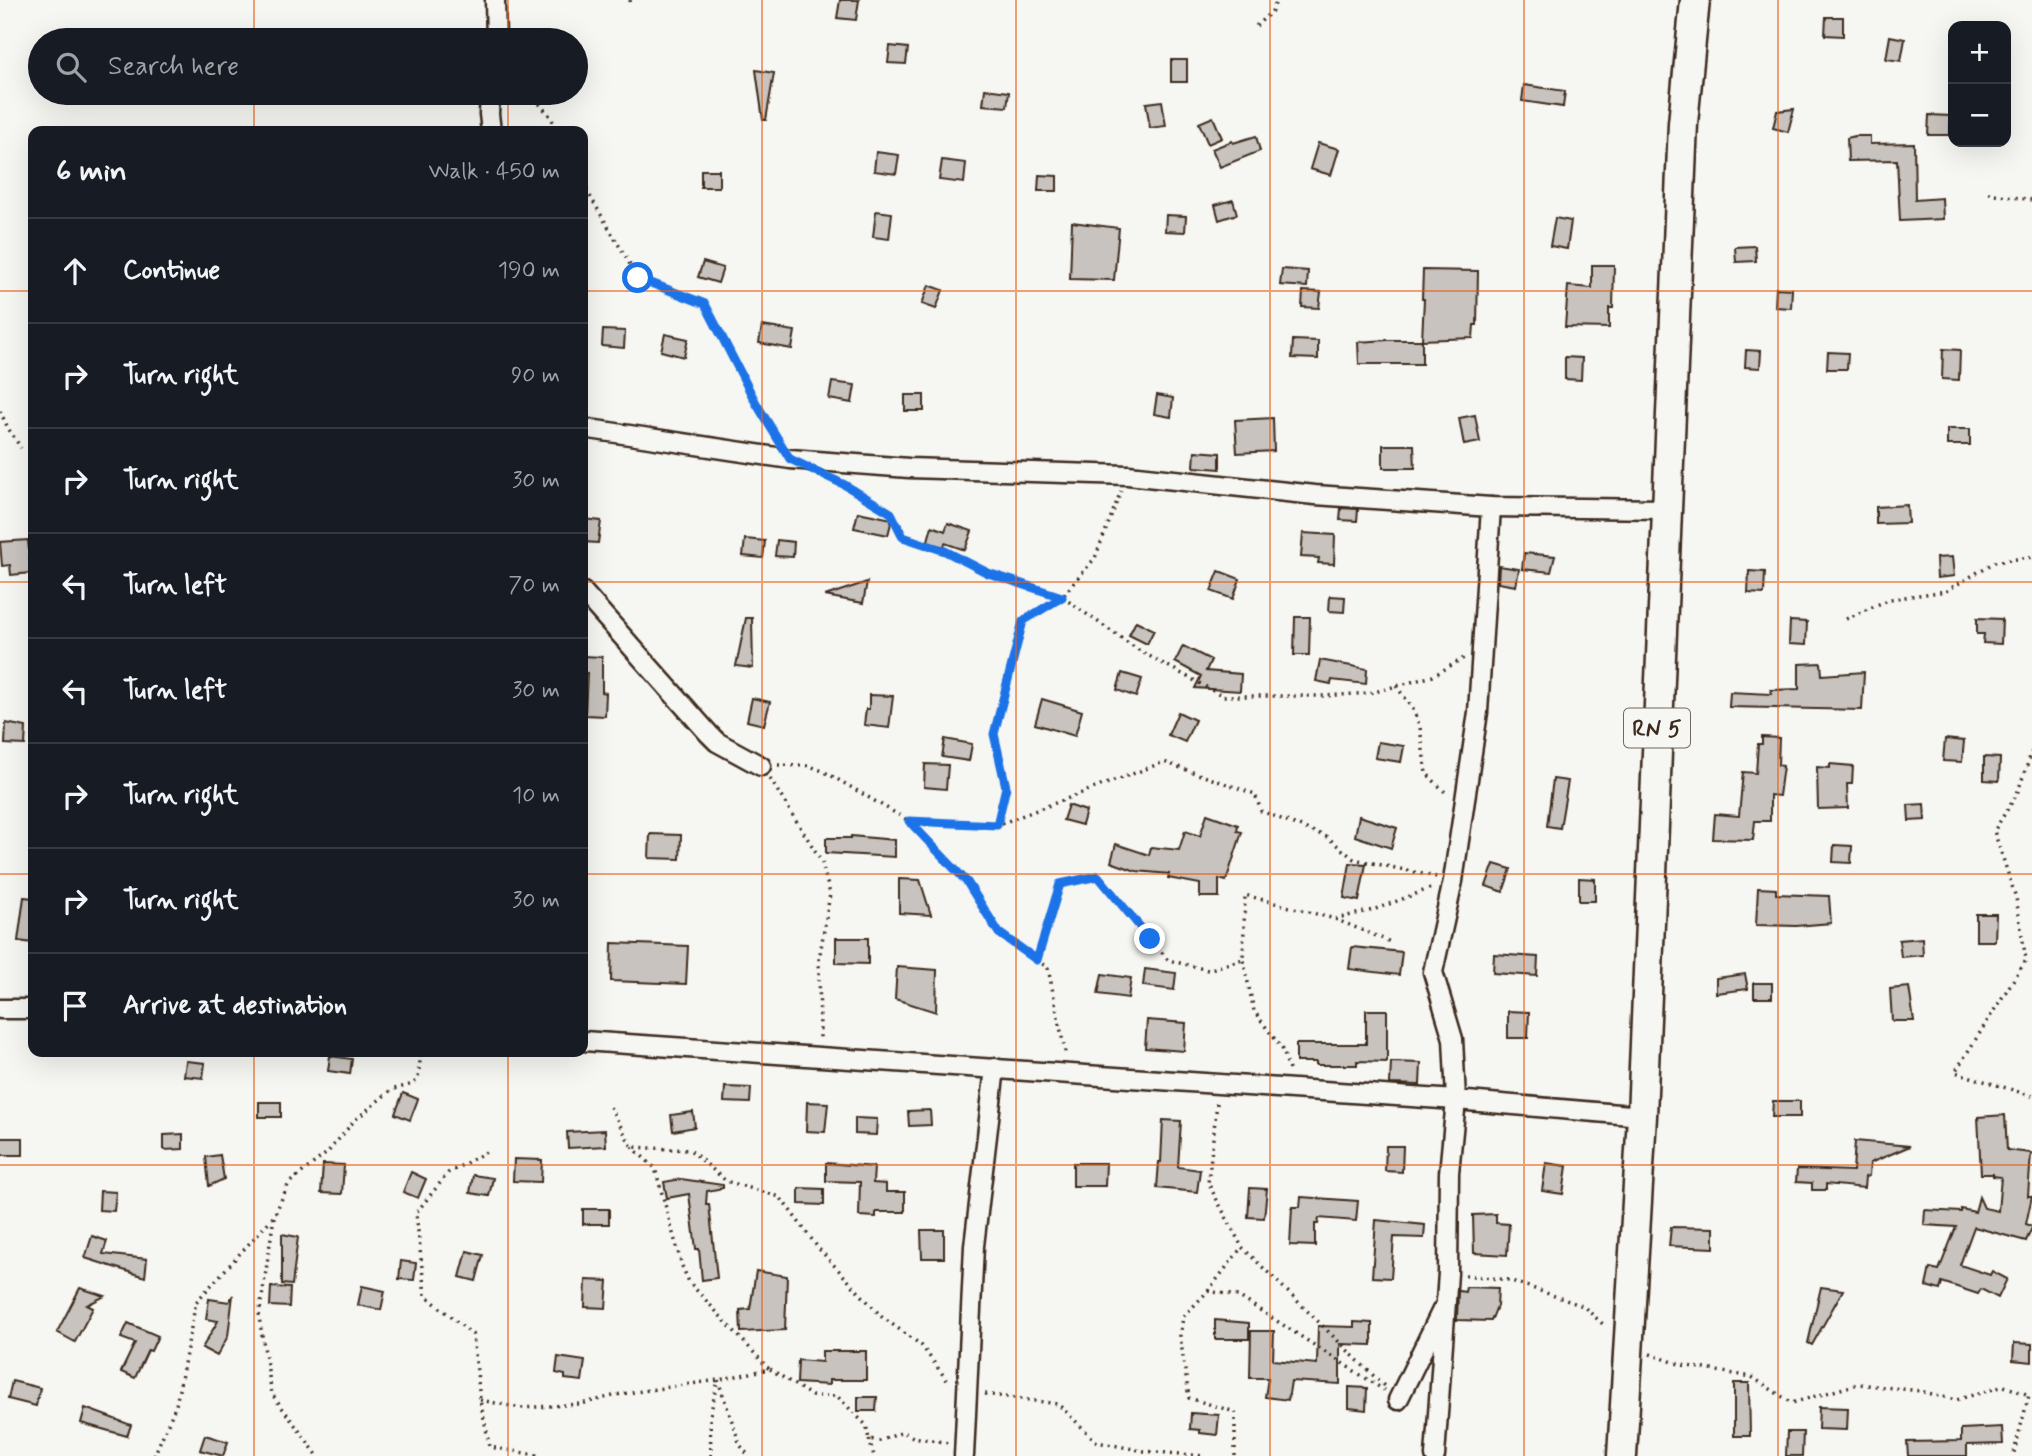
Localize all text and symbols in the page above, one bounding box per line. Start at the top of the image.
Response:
map controls [1948,21,2011,147]
button: + [1948,21,2011,84]
search box [28,28,588,105]
icon: search [52,48,90,86]
text: Search here [108,50,239,84]
button: − [1948,84,2011,147]
text: 6 min [56,152,127,191]
text: Walk · 450 m [429,157,560,187]
icon: ahead [56,252,94,290]
text: Continue [123,254,220,288]
text: 190 m [498,256,560,286]
route start [622,262,653,293]
icon: right [56,357,94,395]
text: Turn right [123,359,239,393]
text: 90 m [511,361,560,391]
icon: right [56,462,94,500]
text: Turn right [123,464,239,498]
text: 30 m [512,466,560,496]
icon: left [56,567,94,605]
text: Turn left [123,569,227,603]
text: 70 m [508,571,560,601]
icon: left [56,672,94,710]
text: Turn left [123,674,227,708]
text: 30 m [512,676,560,706]
road number: RN 5 [1624,708,1690,748]
icon: right [56,777,94,815]
text: Turn right [123,779,239,813]
text: 10 m [512,781,560,811]
icon: right [56,882,94,920]
text: Turn right [123,884,239,918]
text: 30 m [512,886,560,916]
route end [1134,923,1165,954]
icon: arrive [56,987,94,1025]
text: Arrive at destination [123,989,347,1023]

